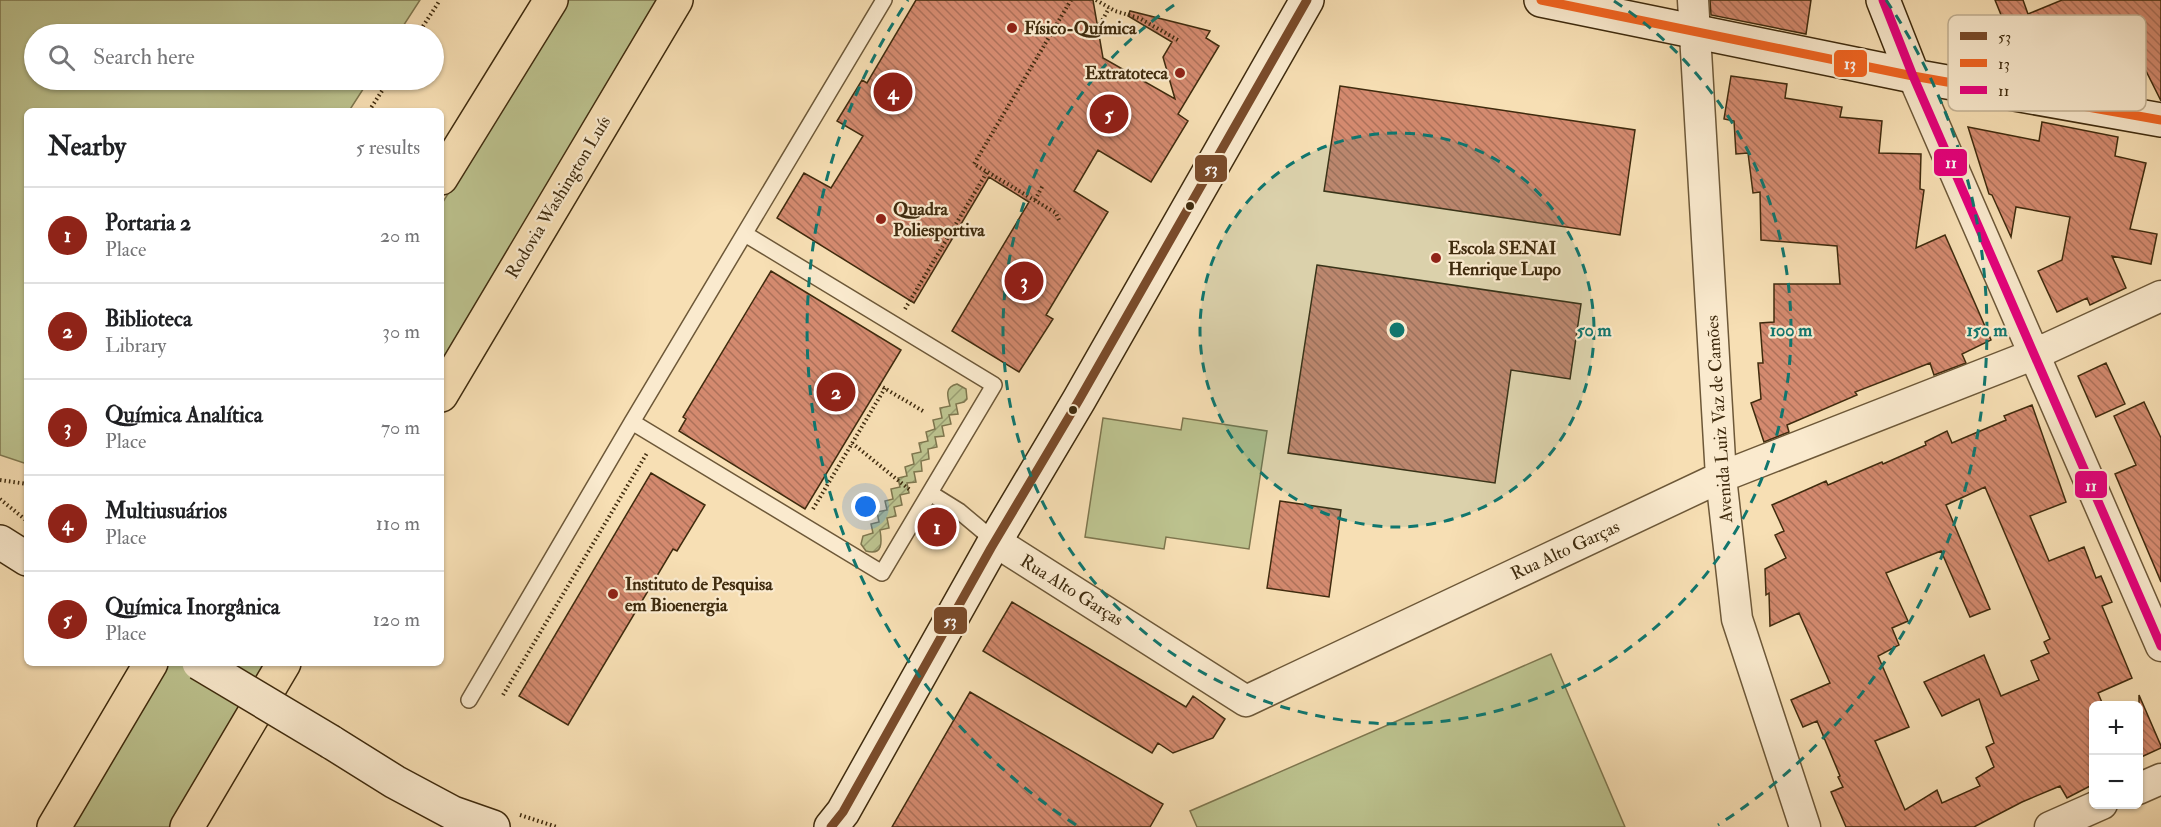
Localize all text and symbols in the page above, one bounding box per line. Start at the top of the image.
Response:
legend [1948,15,2146,111]
place label: Físico-Química [1024,17,1137,40]
marker: Físico-Química [1005,21,1019,35]
search box [24,24,444,90]
text: 53 [1998,27,2011,47]
icon: search [45,41,78,74]
text: Search here [93,43,195,71]
line badge: 13 [1833,49,1868,78]
text: 13 [1844,54,1856,74]
text: 13 [1998,54,2010,74]
place label: Extratoteca [1085,62,1169,85]
marker: Extratoteca [1173,66,1187,80]
pin: 4 [874,70,912,115]
text: 11 [1998,81,2009,101]
pin: 5 [1090,92,1128,136]
street label: Rodovia Washington Luís [501,112,616,283]
text: Nearby [48,131,126,163]
text: 5 results [356,135,420,160]
line badge: 11 [1933,148,1968,177]
text: 11 [1945,153,1957,173]
line badge: 53 [1194,154,1228,183]
text: 53 [1204,159,1218,179]
place label: Quadra Poliesportiva [893,198,985,242]
unlabelled marker [1184,200,1196,212]
text: Portaria 2 [105,209,191,237]
marker: Quadra Poliesportiva [874,212,888,226]
text: 1 [64,223,71,248]
text: 20 m [380,223,420,248]
text: Place [105,237,146,262]
place label: Escola SENAI Henrique Lupo [1448,237,1561,281]
marker: Escola SENAI Henrique Lupo [1429,251,1443,265]
pin: 3 [1004,258,1044,304]
text: Biblioteca [105,305,192,333]
street label: Avenida Luiz Vaz de Camões [1701,314,1738,524]
text: 2 [62,319,73,344]
text: 30 m [382,319,420,344]
text: 50 m [1577,319,1612,342]
text: 100 m [1770,319,1813,342]
text: 150 m [1966,319,2009,342]
centre of rings [1387,320,1407,340]
text: Library [105,333,166,358]
pin: 2 [816,370,856,414]
text: Química Analítica [105,401,263,429]
unlabelled marker [1067,404,1079,416]
text: 3 [64,415,71,440]
text: 70 m [381,415,420,440]
text: Place [105,429,146,454]
line badge: 11 [2074,470,2108,499]
text: 11 [2085,476,2097,496]
your location [851,492,880,521]
text: Multiusuários [105,497,227,525]
pin: 1 [918,504,956,550]
text: 4 [62,511,73,536]
text: 110 m [376,511,420,536]
street label: Rua Alto Garças [1507,515,1623,586]
text: Place [105,525,146,550]
street label: Rua Alto Garças [1016,550,1128,631]
place label: Instituto de Pesquisa em Bioenergia [625,573,773,617]
marker: Instituto de Pesquisa em Bioenergia [606,587,620,601]
text: Química Inorgânica [105,593,280,621]
line badge: 53 [933,606,968,635]
text: 5 [63,607,72,632]
text: 120 m [373,607,420,632]
text: 53 [943,611,957,631]
text: Place [105,621,146,646]
map controls [2089,701,2143,809]
button: + [2089,701,2143,755]
button: − [2089,755,2143,809]

